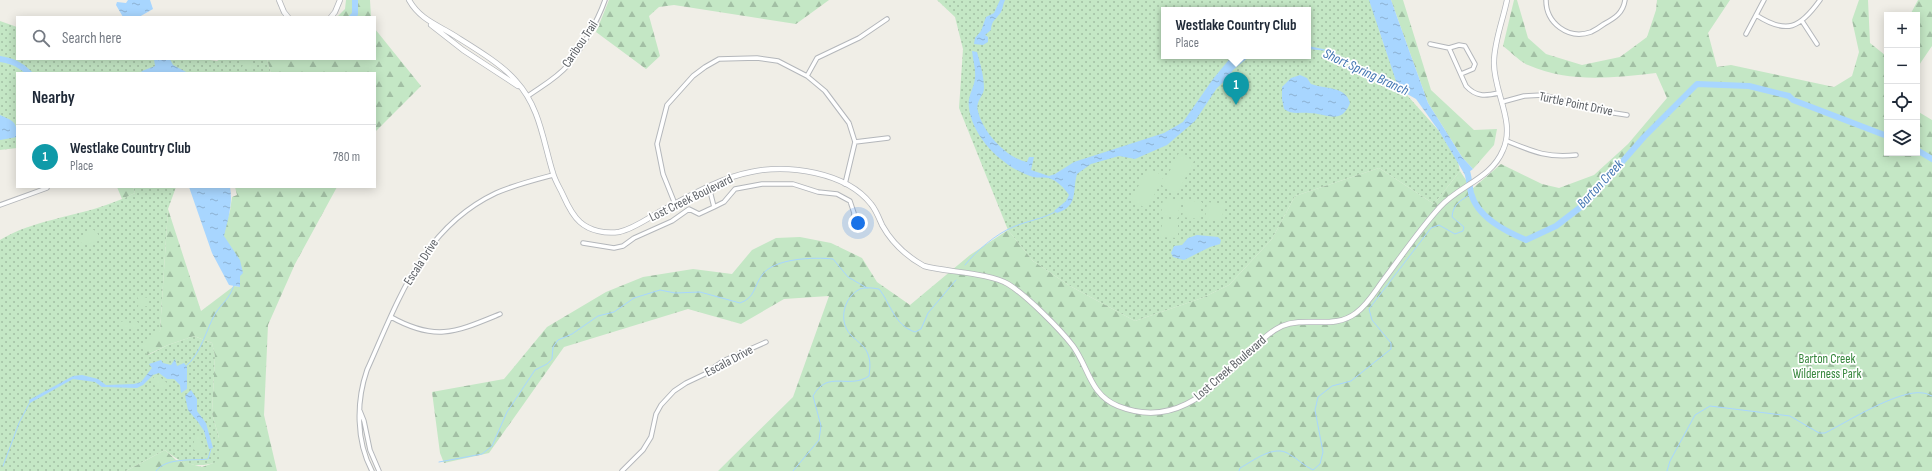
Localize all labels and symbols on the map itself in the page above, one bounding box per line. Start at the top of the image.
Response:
street label: Caribou Trail [558,17,602,71]
water label: Short Spring Branch [1321,45,1412,99]
pin: 1 [1223,72,1249,105]
street label: Turtle Point Drive [1538,88,1614,120]
water label: Barton Creek [1573,156,1627,212]
street label: Lost Creek Boulevard [647,171,735,225]
your location [848,213,868,233]
street label: Escala Drive [400,236,442,288]
street label: Lost Creek Boulevard [1190,332,1270,404]
street label: Escala Drive [702,342,756,380]
park label: Barton Creek Wilderness Park [1793,351,1861,382]

